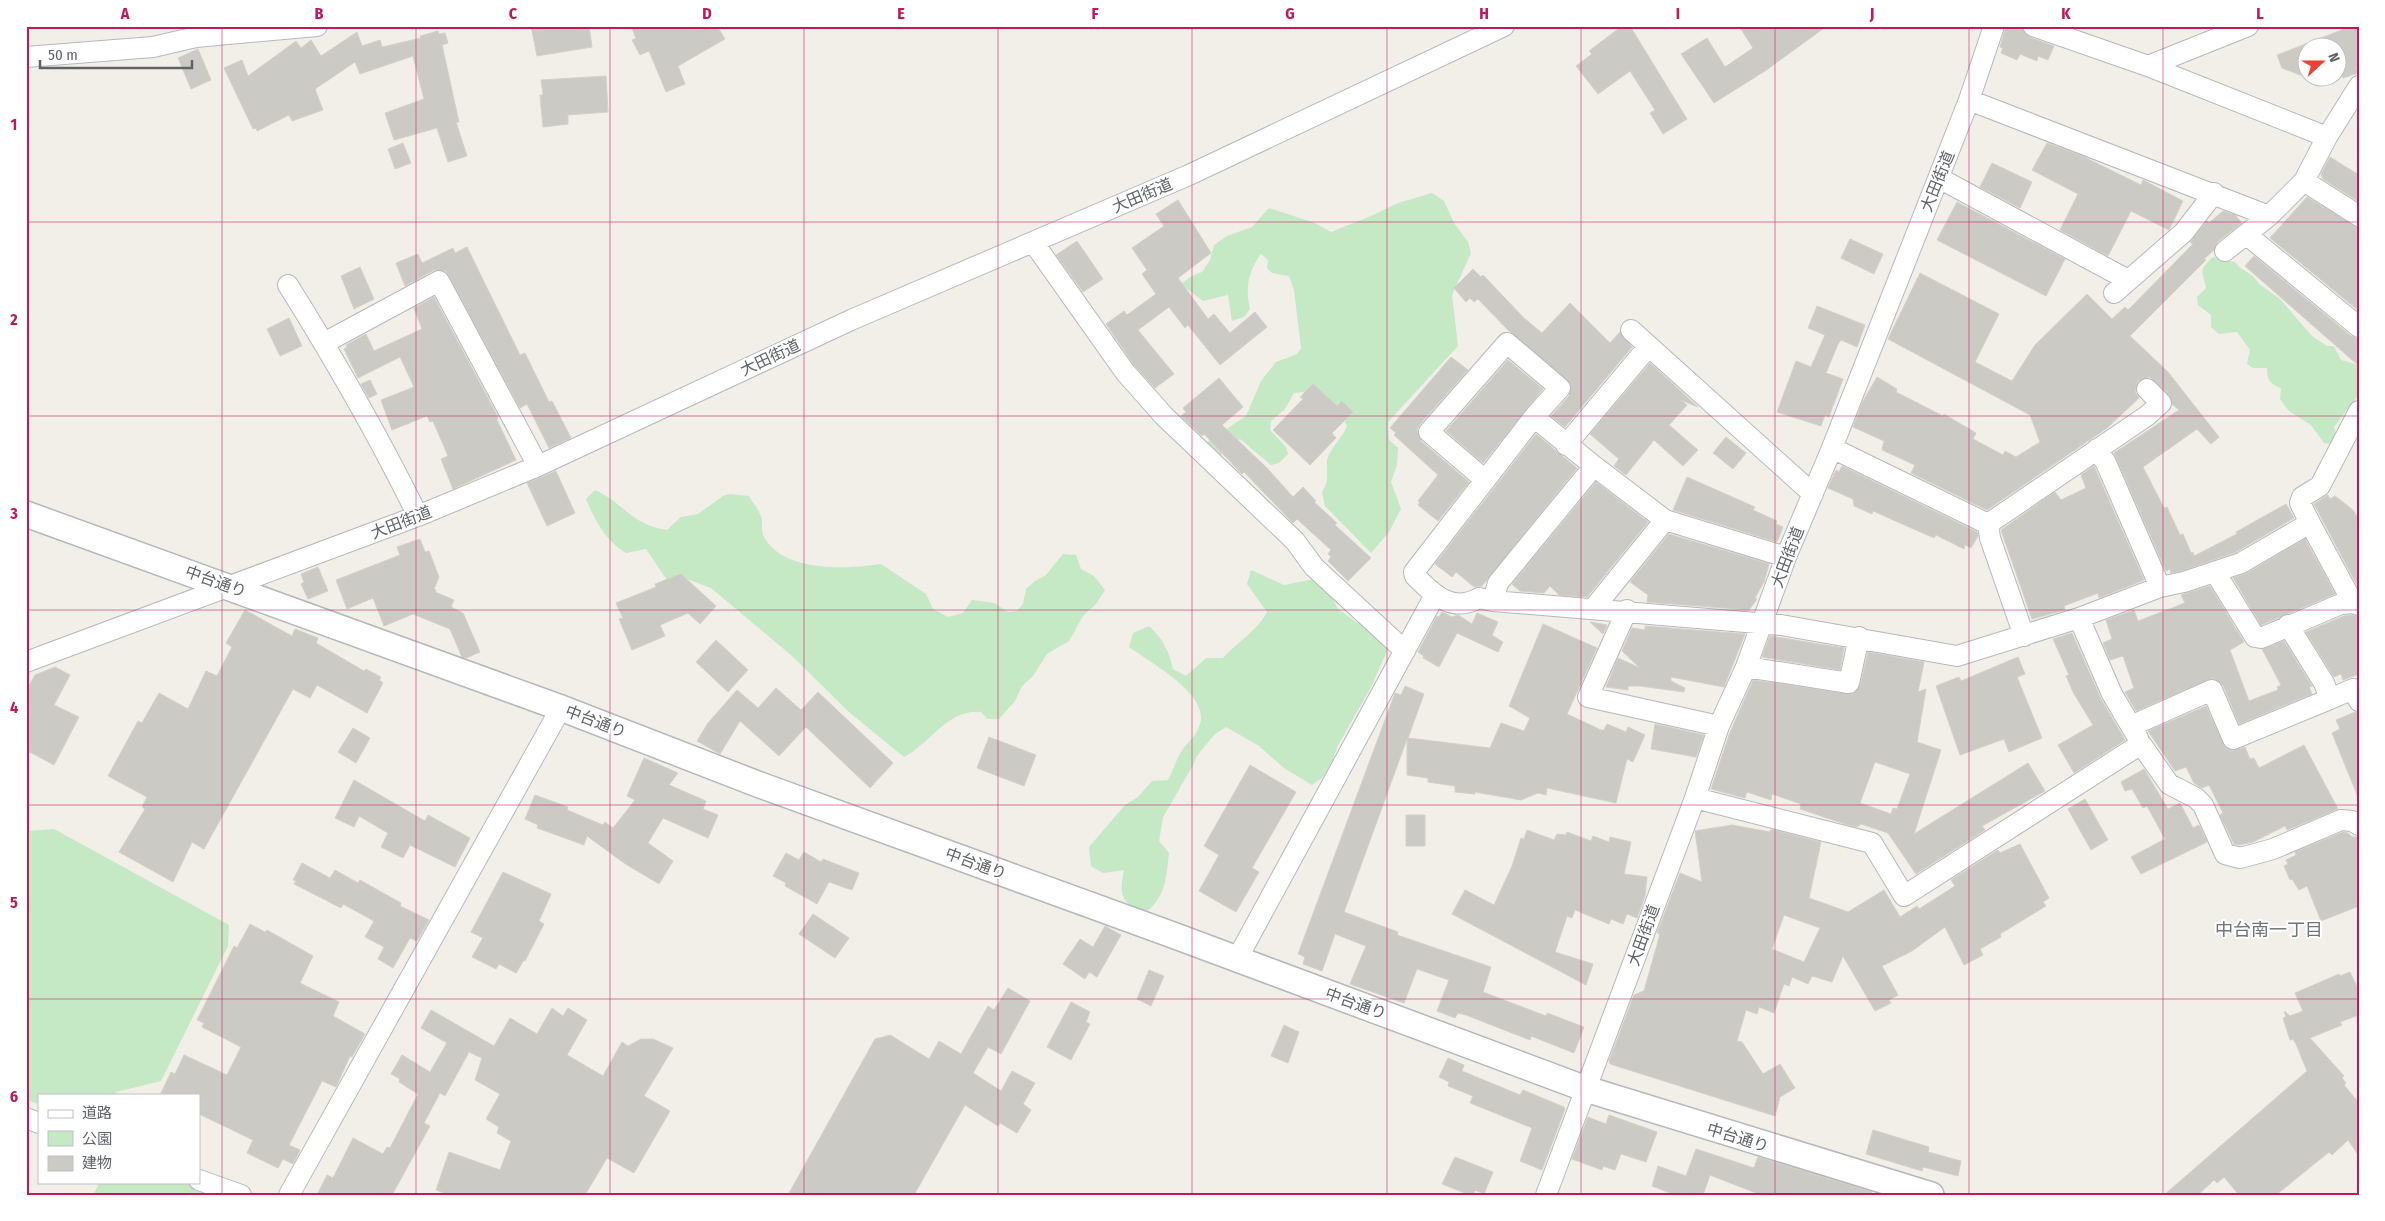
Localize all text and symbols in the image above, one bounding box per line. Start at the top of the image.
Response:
text: A [120,4,130,23]
text: B [315,4,324,23]
text: C [509,4,518,23]
text: D [702,4,712,23]
text: E [897,4,905,23]
text: F [1091,4,1099,23]
text: G [1285,4,1295,23]
text: H [1479,4,1489,23]
text: I [1676,4,1680,23]
text: J [1869,4,1874,23]
text: K [2061,4,2071,23]
text: L [2256,4,2264,23]
scale bar [40,38,192,70]
north arrow [2298,38,2348,88]
text: 50 m [48,46,78,64]
text: N [2324,51,2343,64]
text: 1 [11,115,17,134]
street label: 大田街道 [1917,148,1958,214]
street label: 大田街道 [1109,174,1175,217]
text: 2 [9,310,18,329]
street label: 大田街道 [737,335,803,380]
street label: 大田街道 [368,502,434,543]
text: 3 [9,504,18,523]
street label: 大田街道 [1767,524,1808,590]
street label: 中台通り [183,562,249,601]
text: 4 [10,698,18,717]
street label: 中台通り [563,701,629,742]
street label: 中台通り [943,844,1009,883]
text: 5 [10,893,18,912]
street label: 大田街道 [1624,902,1663,968]
district label: 中台南一丁目 [2215,919,2323,941]
street label: 中台通り [1323,984,1389,1023]
text: 6 [10,1087,18,1106]
legend [38,1094,200,1184]
text: 道路 [82,1104,112,1122]
street label: 中台通り [1704,1119,1771,1156]
text: 公園 [82,1130,112,1148]
text: 建物 [82,1154,112,1172]

